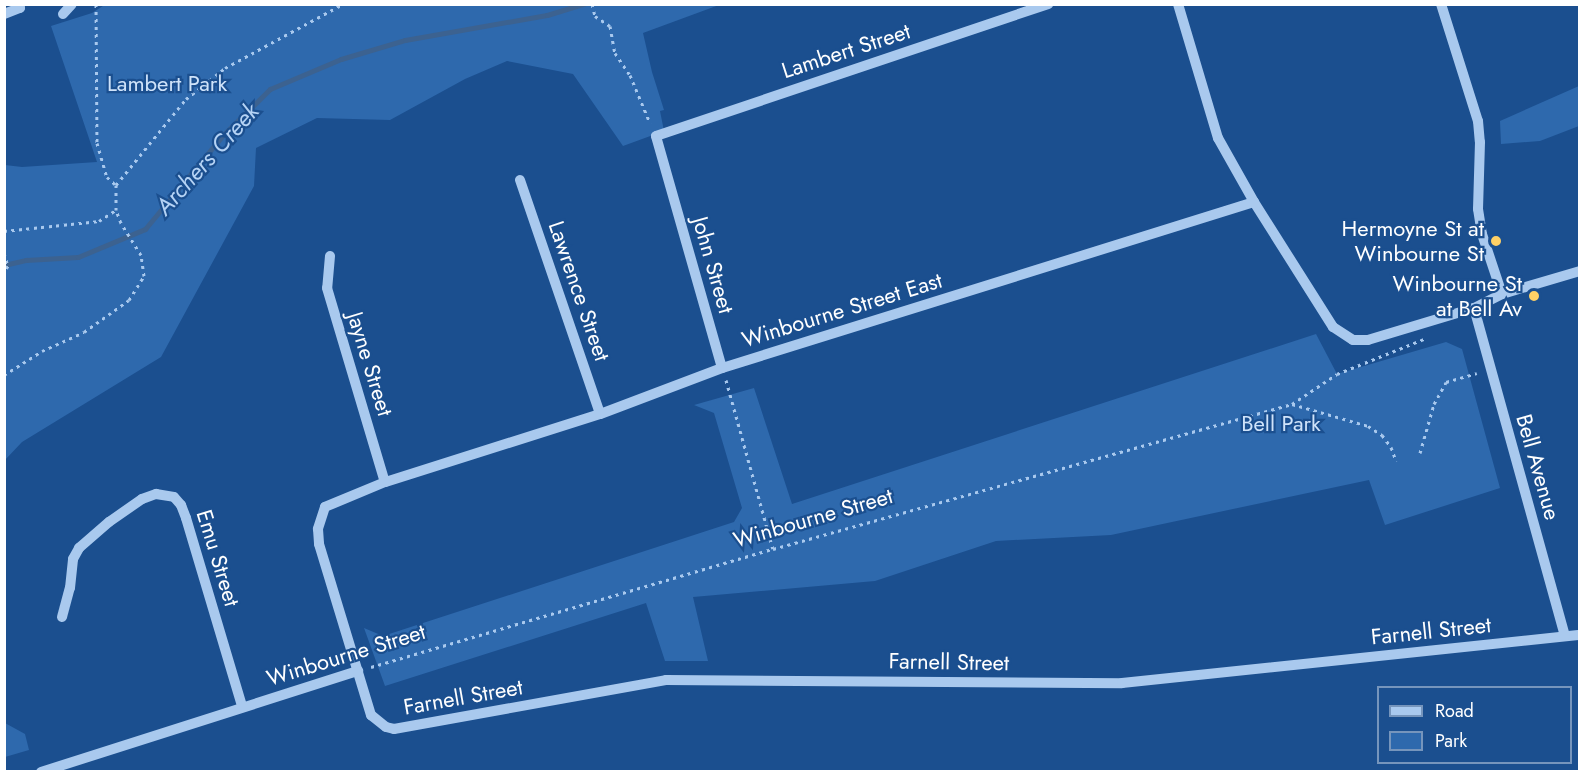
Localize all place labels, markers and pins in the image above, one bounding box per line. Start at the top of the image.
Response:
place label: Hermoyne St at Winbourne St [1342,215,1484,266]
marker: Hermoyne St at Winbourne St [1489,234,1503,248]
place label: Winbourne St at Bell Av [1392,270,1522,322]
marker: Winbourne St at Bell Av [1527,289,1541,303]

